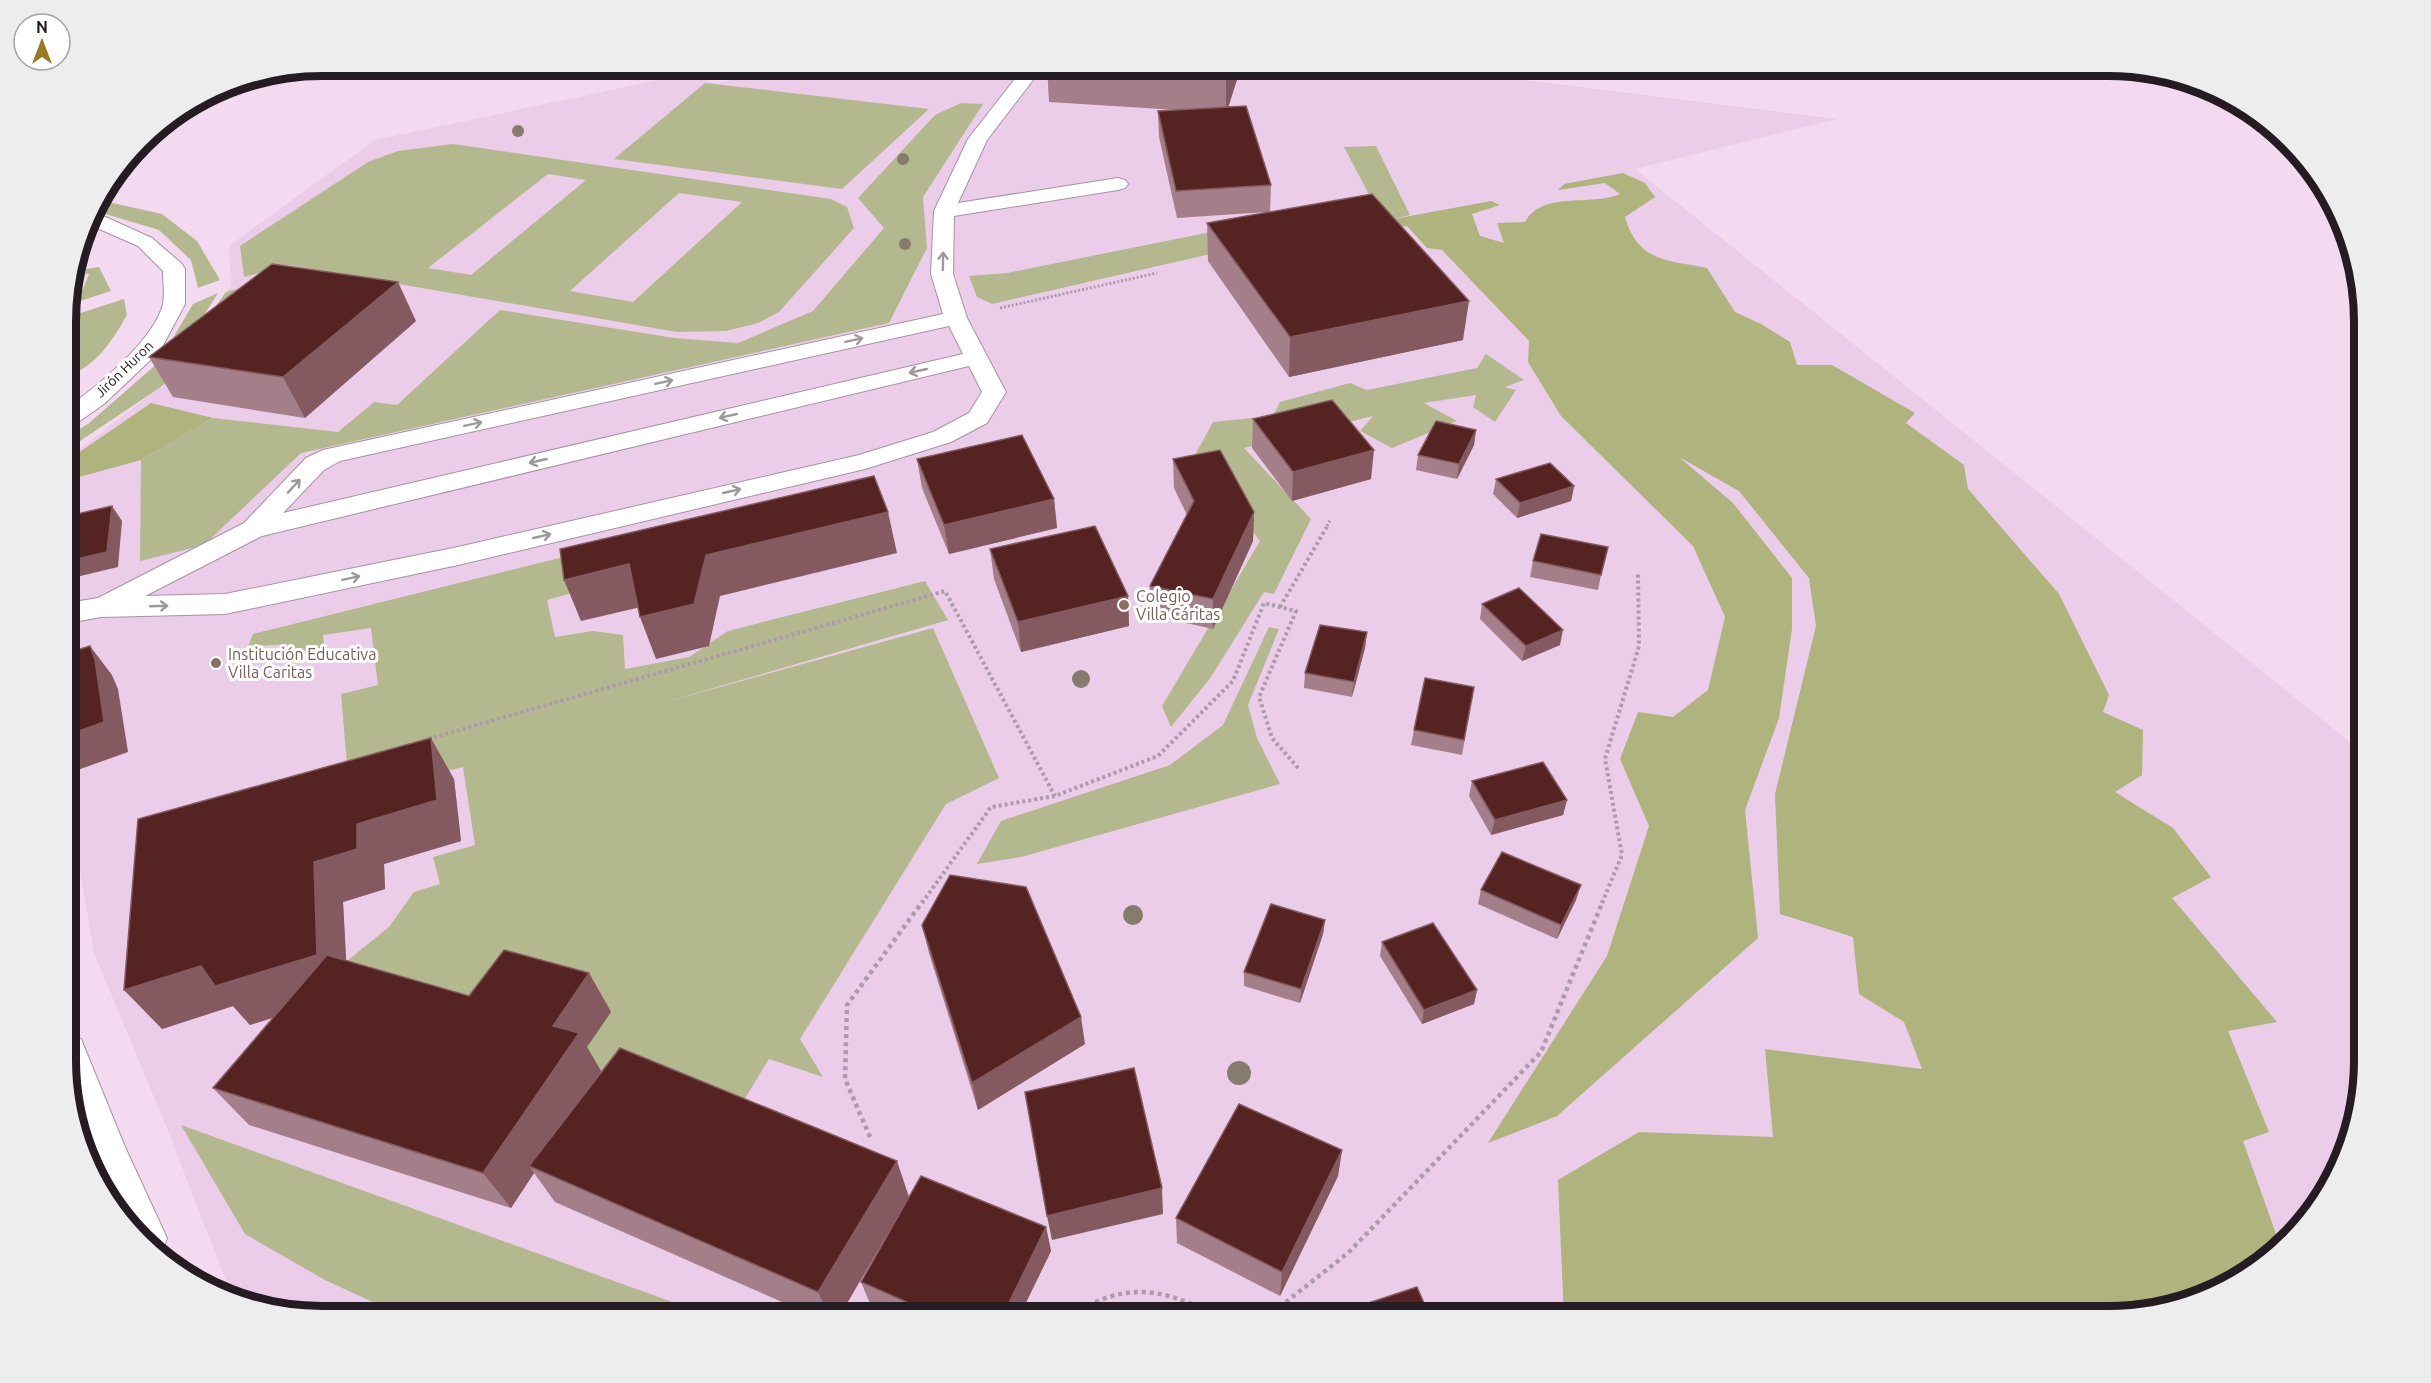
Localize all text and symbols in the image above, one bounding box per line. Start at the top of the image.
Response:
north arrow [12,12,72,72]
text: N [36,18,48,36]
one-way arrow [937,252,948,272]
one-way arrow [844,334,863,345]
street label: Jirón Huron [92,337,156,401]
one-way arrow [909,366,928,378]
one-way arrow [653,376,673,387]
one-way arrow [719,411,738,423]
one-way arrow [463,418,483,429]
one-way arrow [529,456,548,468]
one-way arrow [286,479,301,494]
one-way arrow [722,485,741,497]
one-way arrow [532,529,551,541]
one-way arrow [341,572,361,583]
place label: Colegio Villa Cáritas [1136,587,1220,623]
marker: Colegio Villa Cáritas [1117,598,1131,612]
one-way arrow [149,600,169,612]
place label: Institución Educativa Villa Caritas [228,645,376,681]
marker: Institución Educativa Villa Caritas [209,656,223,670]

